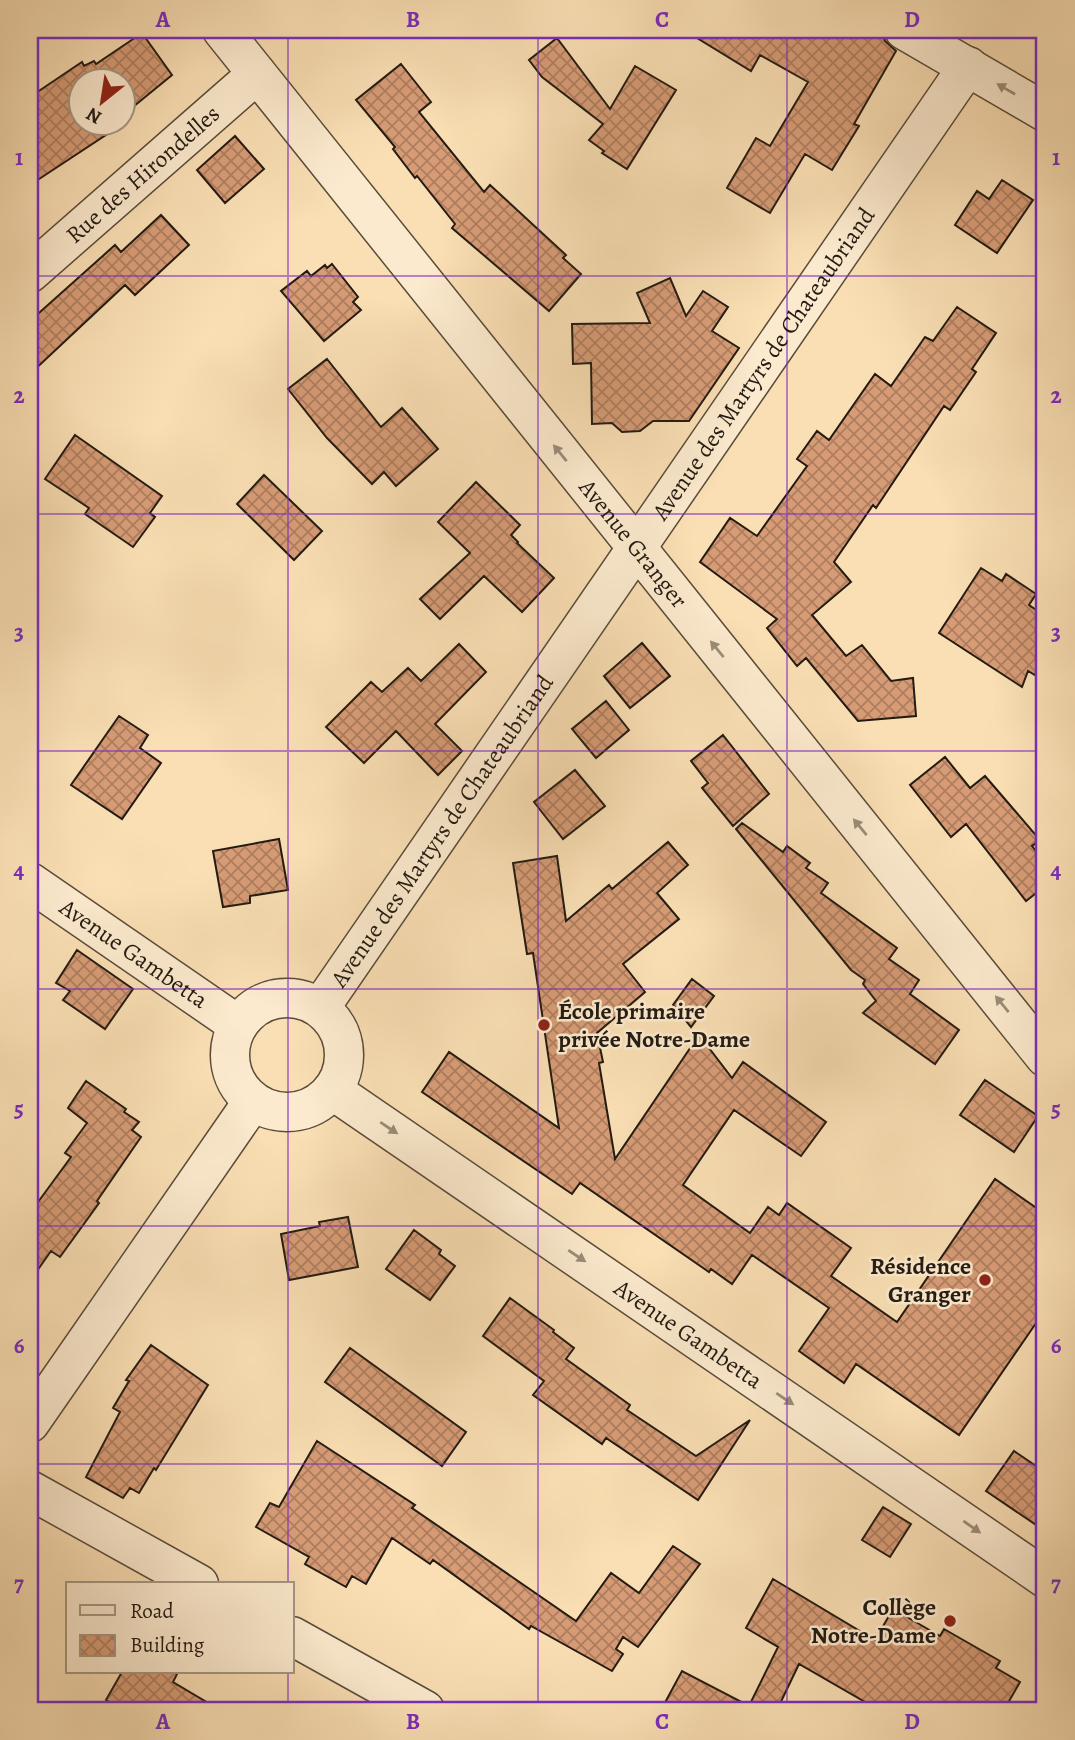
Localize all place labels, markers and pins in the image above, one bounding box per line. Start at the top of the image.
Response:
place label: École primaire privée Notre-Dame [558,995,750,1055]
marker: École primaire privée Notre-Dame [536,1017,552,1033]
place label: Résidence Granger [870,1250,971,1310]
marker: Résidence Granger [977,1272,993,1288]
place label: Collège Notre-Dame [811,1591,936,1651]
marker: Collège Notre-Dame [942,1613,958,1629]

